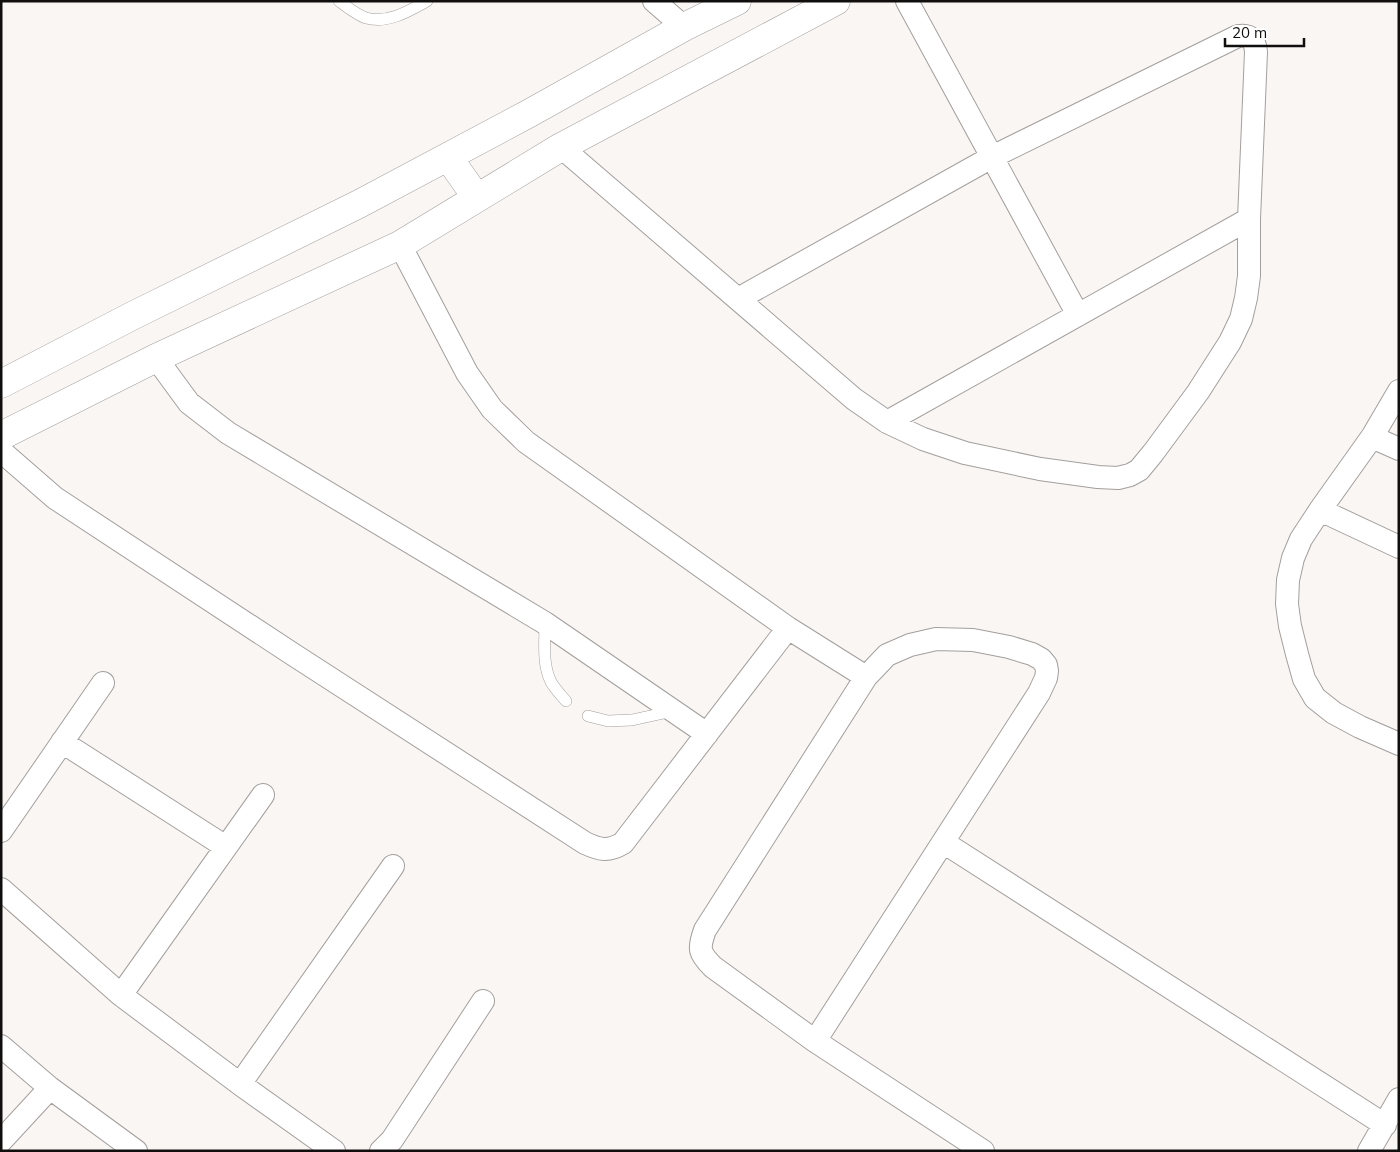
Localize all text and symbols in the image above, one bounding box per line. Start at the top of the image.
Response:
scale bar [1225,15,1304,47]
text: 20 m [1232,23,1267,42]

